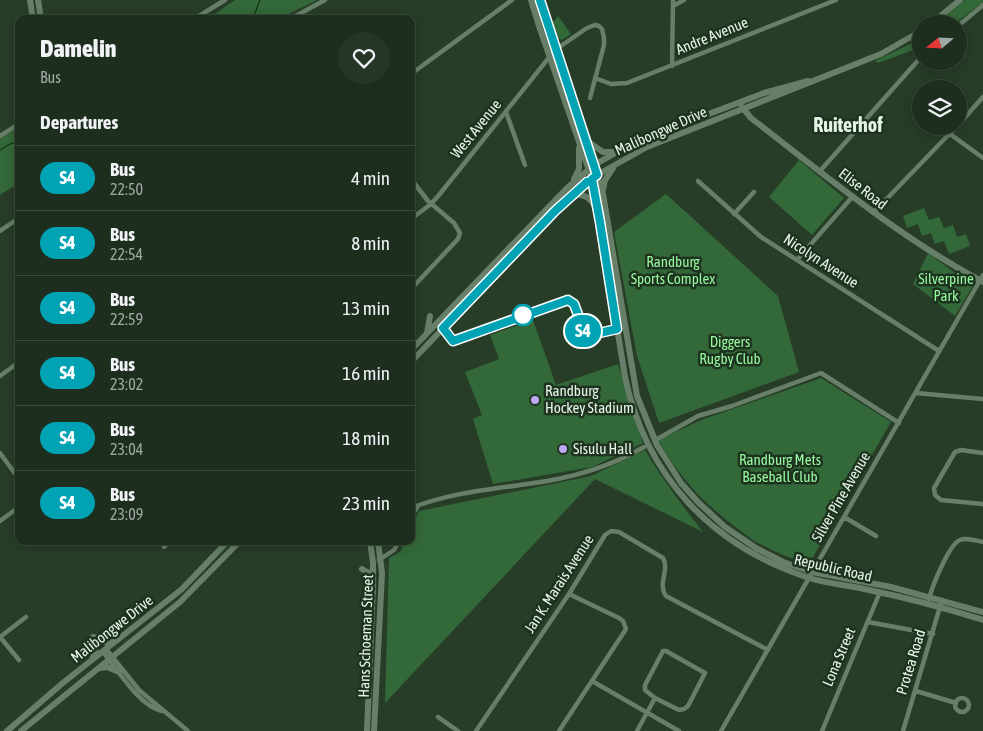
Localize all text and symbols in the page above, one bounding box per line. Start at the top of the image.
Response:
street label: Andre Avenue [673,13,751,58]
north arrow [912,15,968,70]
map controls [912,15,967,135]
button: heart [338,32,390,84]
text: Damelin [40,35,116,62]
text: Bus [40,68,61,86]
button: layers [912,80,967,135]
street label: West Avenue [447,96,504,161]
street label: Malibongwe Drive [612,103,710,158]
text: Departures [40,111,118,133]
district label: Ruiterhof [813,113,883,136]
text: Bus [110,158,135,180]
street label: Elise Road [836,164,891,213]
text: S4 [59,167,76,188]
text: 4 min [351,167,390,189]
text: 22:50 [110,180,143,198]
text: Bus [110,223,135,245]
street label: Nicolyn Avenue [781,230,862,291]
text: S4 [59,232,76,253]
text: 8 min [351,232,390,254]
text: 22:54 [110,245,143,263]
park label: Randburg Sports Complex [631,253,715,287]
park label: Silverpine Park [918,270,974,304]
text: Bus [110,288,135,310]
text: S4 [59,297,76,318]
text: 13 min [342,297,390,319]
unlabelled marker [512,304,534,326]
text: 22:59 [110,310,143,328]
line badge: S4 [560,315,606,347]
text: S4 [575,320,591,341]
park label: Diggers Rugby Club [699,333,761,367]
text: Bus [110,353,135,375]
text: S4 [59,362,76,383]
text: 16 min [342,362,390,384]
text: 23:02 [110,375,143,393]
place label: Randburg Hockey Stadium [545,382,634,416]
marker: Randburg Hockey Stadium [529,394,541,406]
text: Bus [110,418,135,440]
text: S4 [59,427,76,448]
text: 18 min [342,427,390,449]
text: 23:04 [110,440,143,458]
place label: Sisulu Hall [573,440,632,457]
marker: Sisulu Hall [557,443,569,455]
street label: Silver Pine Avenue [808,449,873,545]
park label: Randburg Mets Baseball Club [739,451,821,485]
text: Bus [110,483,135,505]
text: S4 [59,492,76,513]
text: 23 min [342,492,390,514]
text: 23:09 [110,505,143,523]
street label: Jan K. Marais Avenue [521,531,597,636]
street label: Republic Road [792,550,874,585]
street label: Hans Schoeman Street [355,574,376,698]
street label: Malibongwe Drive [67,591,156,666]
street label: Lona Street [819,625,858,689]
street label: Protea Road [893,627,929,697]

